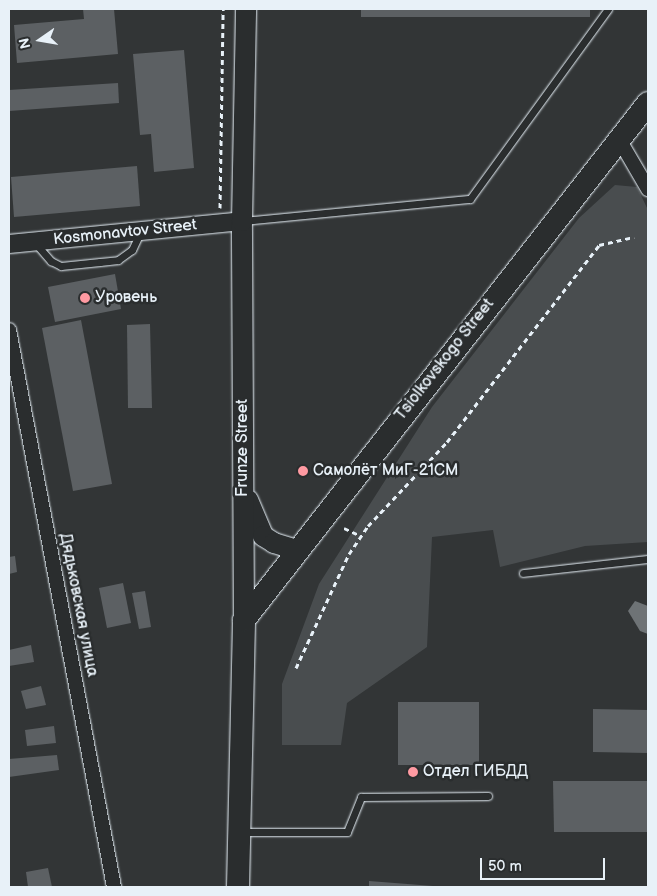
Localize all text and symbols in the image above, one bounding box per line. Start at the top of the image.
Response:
north arrow [15,15,65,65]
text: N [15,36,34,51]
street label: Kosmonavtov Street [52,216,198,250]
place label: Уровень [95,288,157,308]
marker: Уровень [79,292,91,304]
street label: Tsiolkovskogo Street [391,295,499,425]
street label: Frunze Street [233,399,253,497]
place label: Самолёт МиГ-21СМ [313,461,458,481]
marker: Самолёт МиГ-21СМ [297,465,309,477]
street label: Дядьковская улица [55,532,101,678]
place label: Отдел ГИБДД [423,762,528,782]
marker: Отдел ГИБДД [407,766,419,778]
scale bar [482,848,607,880]
text: 50 m [488,857,522,876]

